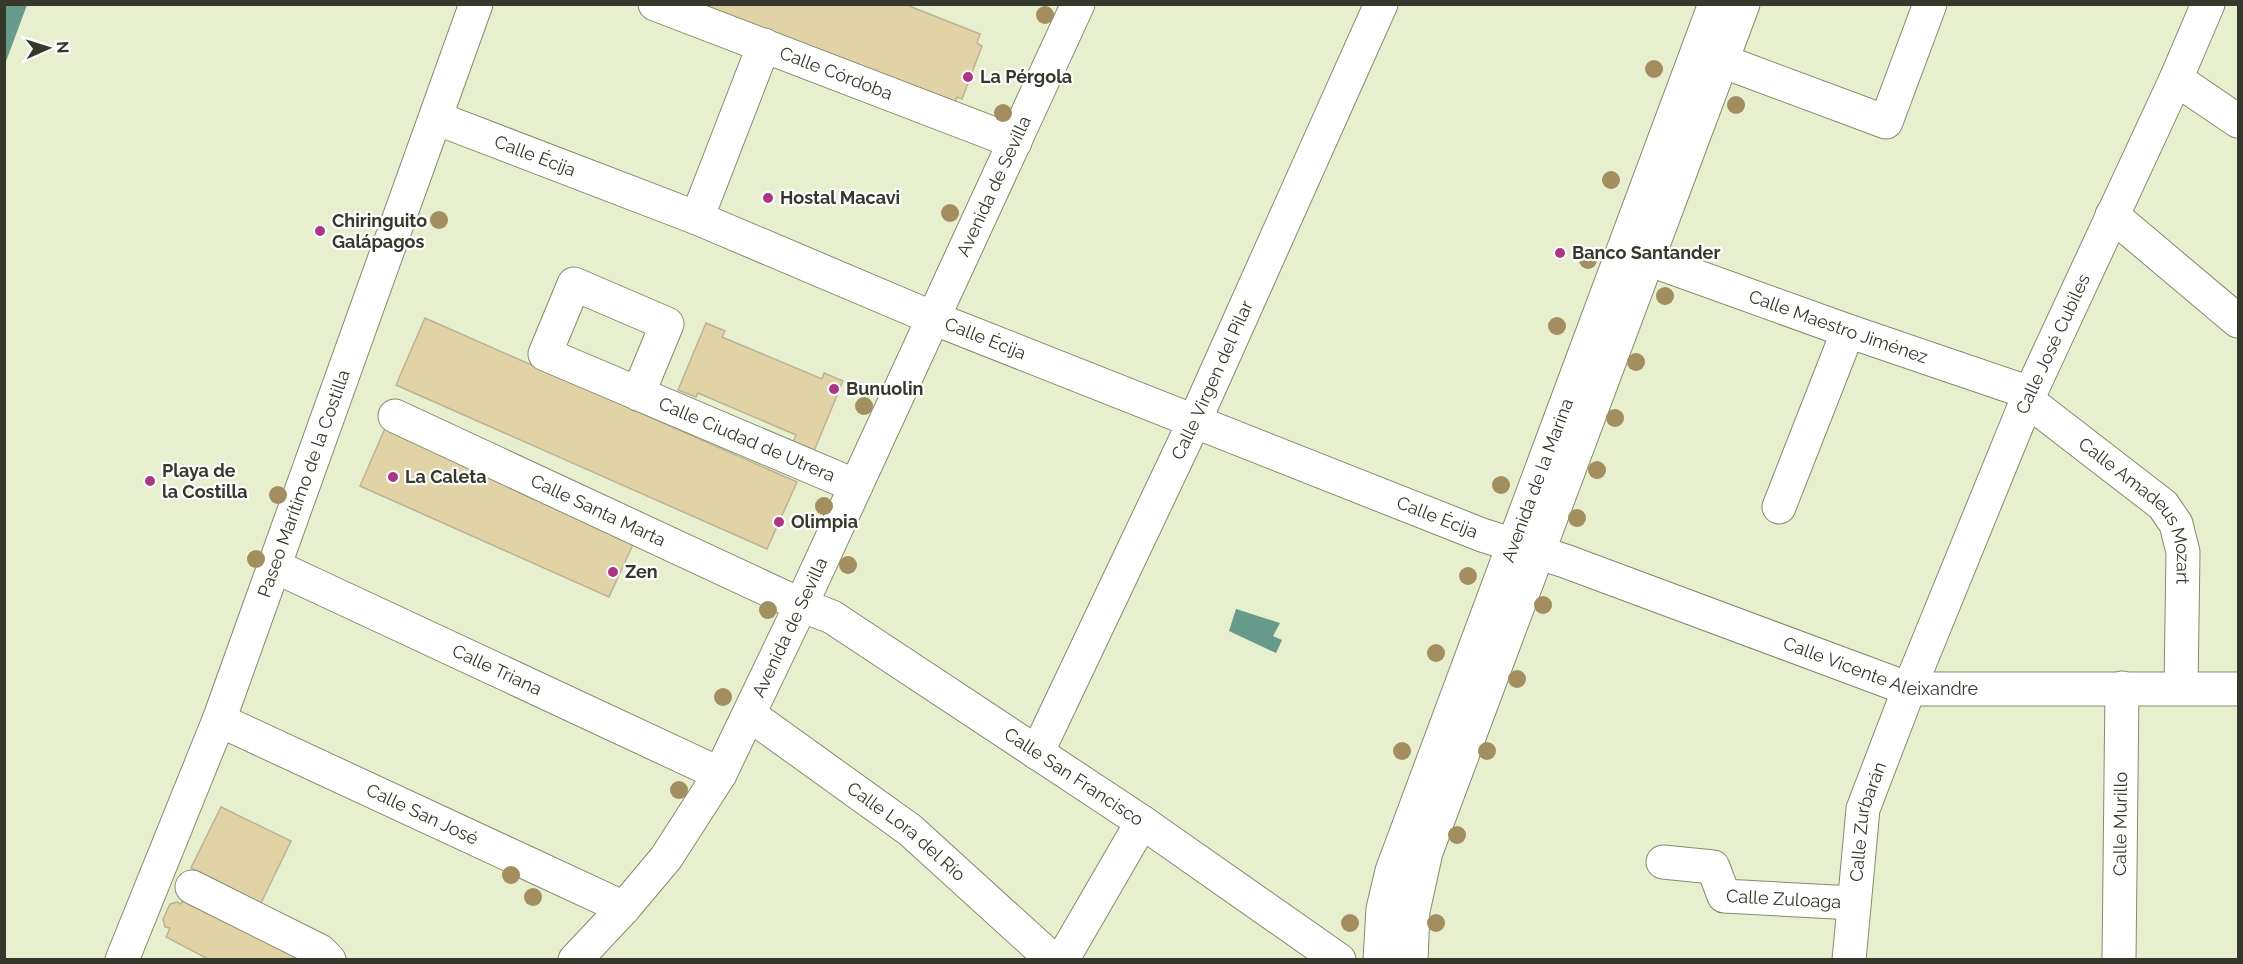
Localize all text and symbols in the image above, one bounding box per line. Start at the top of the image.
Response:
north arrow [18,18,78,78]
text: N [53,41,72,54]
street label: Calle Córdoba [777,42,896,104]
place label: La Pérgola [980,66,1072,87]
marker: La Pérgola [961,70,975,84]
street label: Avenida de Sevilla [952,113,1035,260]
street label: Calle Écija [491,130,579,181]
place label: Hostal Macavi [780,187,900,208]
marker: Hostal Macavi [761,191,775,205]
place label: Chiringuito Galápagos [332,210,427,252]
marker: Chiringuito Galápagos [313,224,327,238]
place label: Banco Santander [1572,242,1720,263]
marker: Banco Santander [1553,246,1567,260]
street label: Calle José Cubiles [2011,270,2094,417]
street label: Calle Maestro Jiménez [1746,285,1931,367]
street label: Calle Virgen del Pilar [1167,297,1257,463]
street label: Calle Écija [942,313,1029,364]
street label: Paseo Marítimo de la Costilla [253,367,354,600]
place label: Bunuolin [846,378,923,399]
marker: Bunuolin [827,382,841,396]
street label: Calle Ciudad de Utrera [656,392,838,486]
street label: Avenida de la Marina [1497,395,1577,565]
street label: Calle Amadeus Mozart [2075,433,2194,585]
place label: Playa de la Costilla [162,460,248,502]
place label: La Caleta [405,466,486,487]
marker: La Caleta [386,470,400,484]
street label: Calle Santa Marta [527,470,669,551]
marker: Playa de la Costilla [143,474,157,488]
street label: Calle Écija [1394,491,1481,542]
place label: Olimpia [791,511,858,532]
marker: Olimpia [772,515,786,529]
street label: Avenida de Sevilla [747,554,831,701]
place label: Zen [625,561,658,582]
marker: Zen [606,565,620,579]
street label: Calle Vicente Aleixandre [1780,632,1979,699]
street label: Calle Triana [449,640,545,699]
street label: Calle San Francisco [1001,723,1148,830]
street label: Calle Zurbarán [1845,759,1890,883]
street label: Calle Murillo [2109,771,2131,876]
street label: Calle Lora del Río [843,777,970,885]
street label: Calle San José [363,779,482,849]
street label: Calle Zuloaga [1726,885,1842,912]

